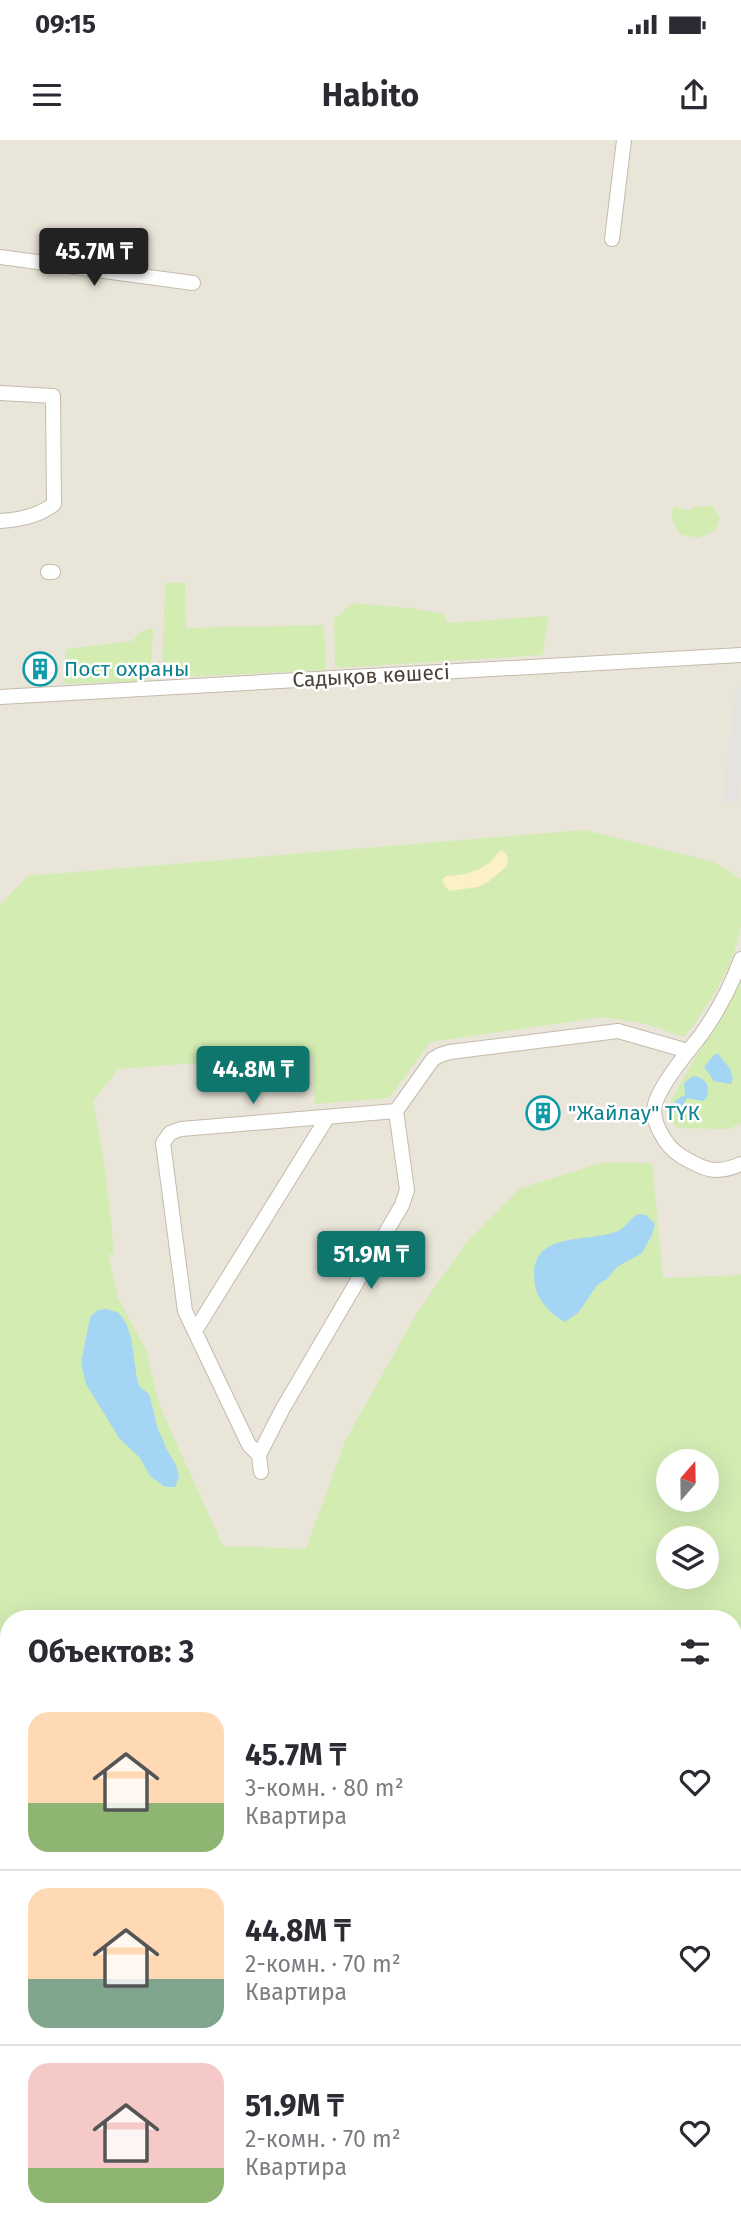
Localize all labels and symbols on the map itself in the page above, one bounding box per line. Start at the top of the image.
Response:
pin: 45.7M ₸ [29,228,159,288]
building icon: Пост охраны [21,650,59,688]
place label: Пост охраны [64,656,189,682]
street label: Садықов көшесі [292,659,450,693]
pin: 44.8M ₸ [188,1046,318,1106]
building icon: "Жайлау" ТҮК [524,1094,562,1132]
place label: "Жайлау" ТҮК [568,1100,700,1126]
pin: 51.9M ₸ [306,1232,436,1291]
north arrow [656,1449,719,1512]

